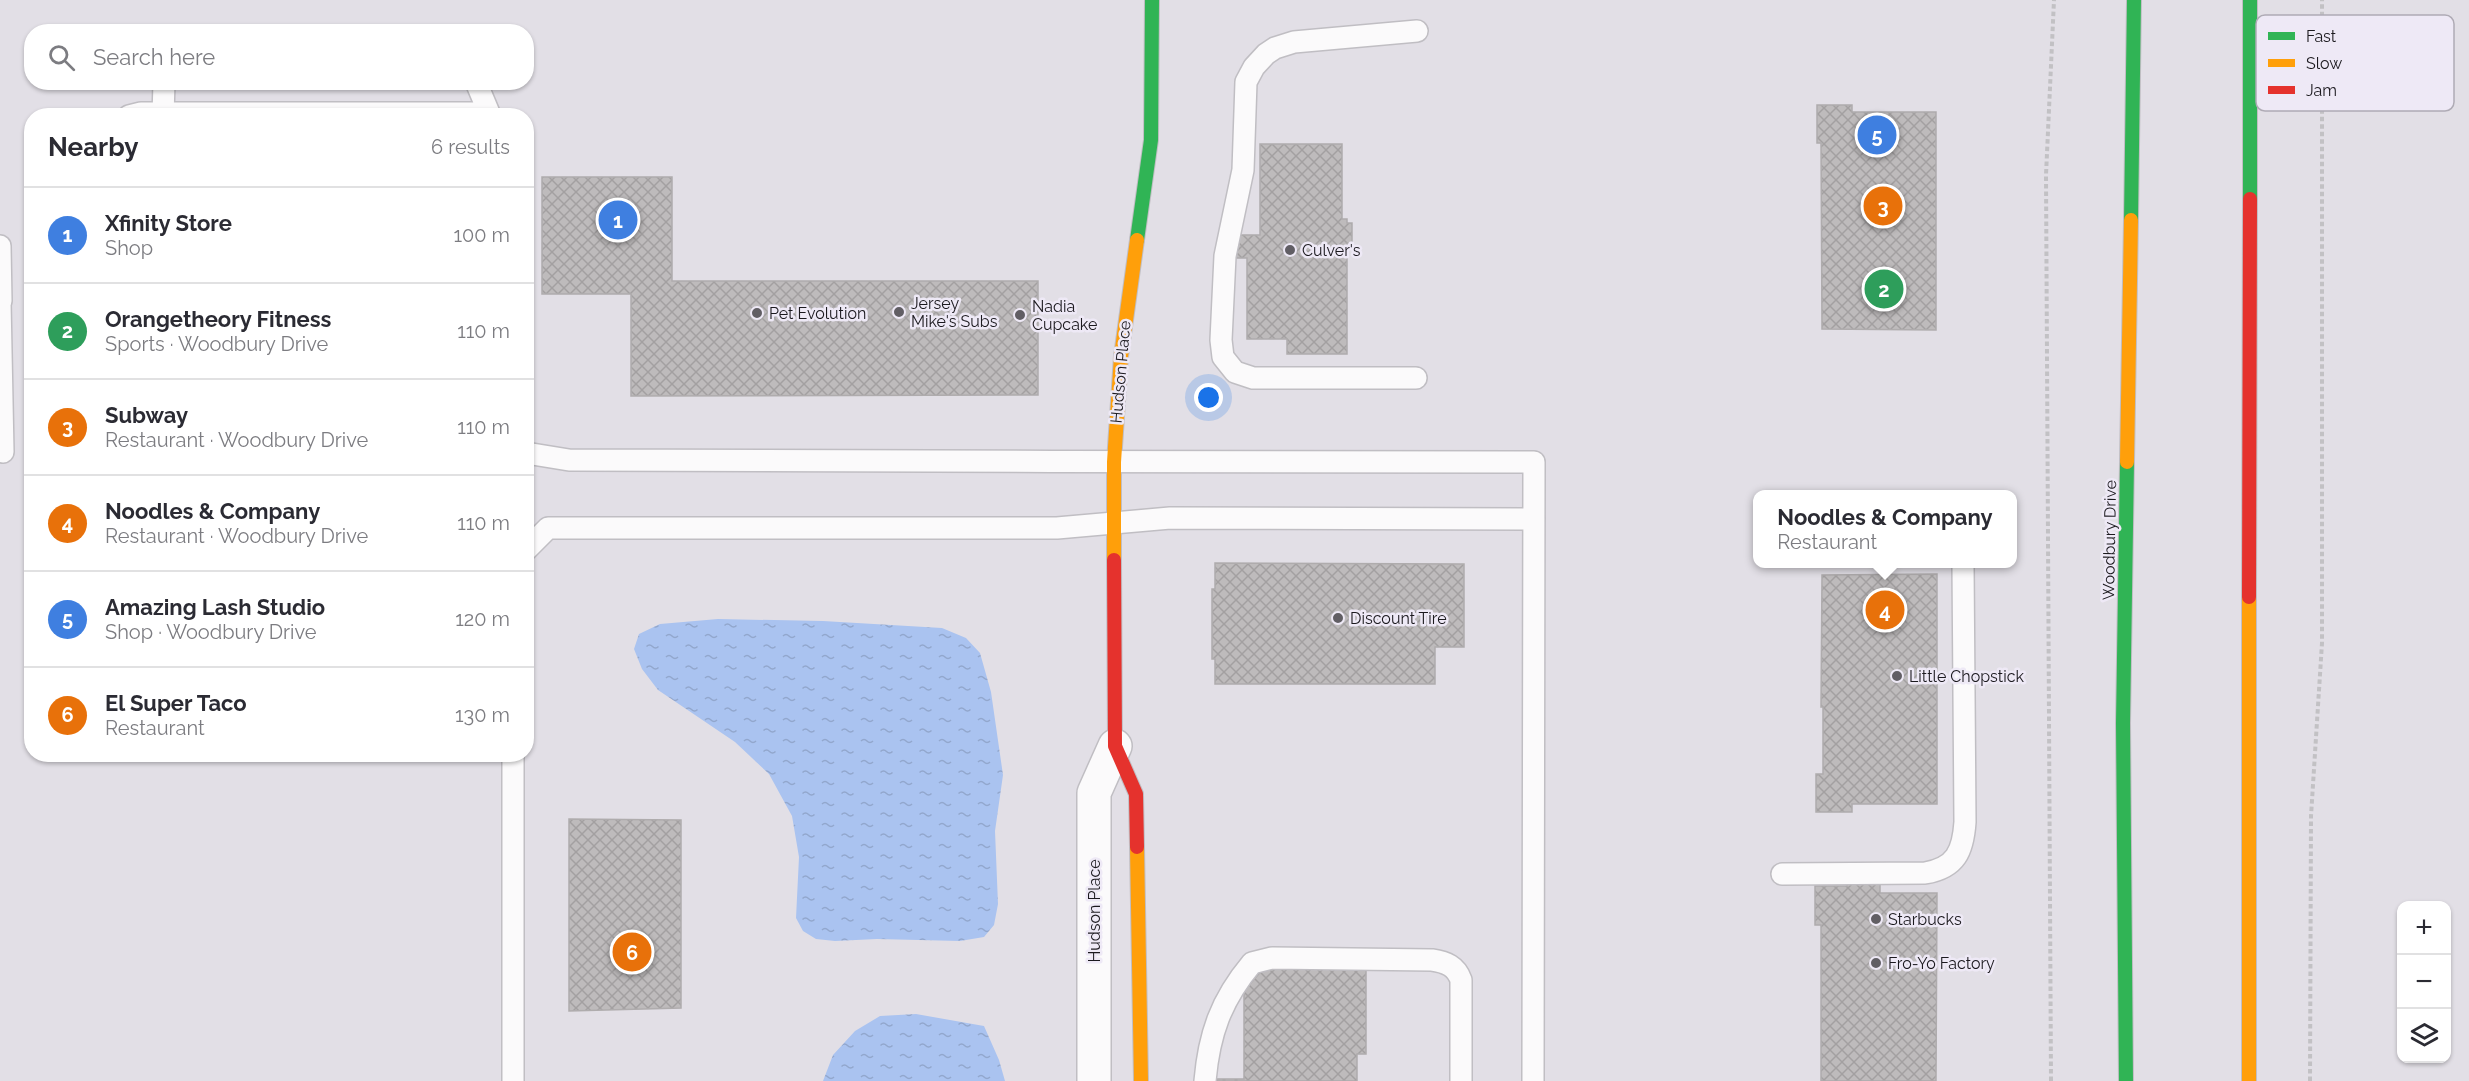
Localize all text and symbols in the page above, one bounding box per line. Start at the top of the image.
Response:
legend [2256,15,2454,111]
search box [24,24,534,90]
text: Fast [2306,27,2337,46]
icon: search [45,41,78,74]
text: Search here [93,44,215,70]
text: Slow [2306,54,2342,73]
text: Jam [2306,81,2337,100]
pin: 5 [1858,112,1896,158]
text: Nearby [48,132,138,162]
text: 6 results [431,135,510,159]
pin: 3 [1864,184,1902,228]
pin: 1 [598,198,638,242]
text: Xfinity Store [105,210,232,236]
text: 1 [63,223,72,247]
text: 100 m [453,223,510,247]
text: Shop [105,236,153,260]
place label: Culver's [1302,241,1361,260]
marker: Culver's [1283,243,1297,257]
pin: 2 [1864,266,1904,312]
place label: Jersey Mike's Subs [911,294,998,331]
place label: Nadia Cupcake [1032,297,1097,334]
place label: Pet Evolution [769,304,866,323]
marker: Jersey Mike's Subs [892,305,906,319]
text: Orangetheory Fitness [105,306,331,332]
marker: Pet Evolution [750,306,764,320]
marker: Nadia Cupcake [1013,308,1027,322]
text: 2 [62,319,73,343]
text: 110 m [457,319,510,343]
street label: Hudson Place [1107,320,1134,424]
text: Sports · Woodbury Drive [105,332,328,356]
your location [1194,383,1223,412]
text: Subway [105,402,188,428]
text: 3 [62,415,73,439]
text: 110 m [457,415,510,439]
text: Restaurant · Woodbury Drive [105,428,368,452]
street label: Woodbury Drive [2099,480,2120,600]
popup [1753,490,2017,568]
text: Noodles & Company [105,498,320,524]
text: Noodles & Company [1777,504,1993,530]
text: 4 [62,511,73,535]
text: 110 m [457,511,510,535]
text: Restaurant · Woodbury Drive [105,524,368,548]
text: Restaurant [1777,530,1877,554]
pin: 4 [1866,588,1904,632]
text: Amazing Lash Studio [105,594,325,620]
text: 5 [62,607,73,631]
text: 120 m [455,607,510,631]
place label: Discount Tire [1350,609,1447,628]
marker: Discount Tire [1331,611,1345,625]
text: Shop · Woodbury Drive [105,620,317,644]
place label: Little Chopstick [1909,667,2024,686]
marker: Little Chopstick [1890,669,1904,683]
text: El Super Taco [105,690,247,716]
text: 6 [61,703,74,727]
text: 130 m [455,703,510,727]
text: Restaurant [105,716,205,740]
street label: Hudson Place [1085,859,1104,963]
map controls [2397,901,2451,1063]
button: + [2397,901,2451,955]
place label: Starbucks [1888,910,1962,929]
marker: Starbucks [1869,912,1883,926]
pin: 6 [612,930,652,974]
place label: Fro-Yo Factory [1888,954,1995,973]
button: − [2397,955,2451,1009]
marker: Fro-Yo Factory [1869,956,1883,970]
button: layers [2397,1009,2451,1063]

